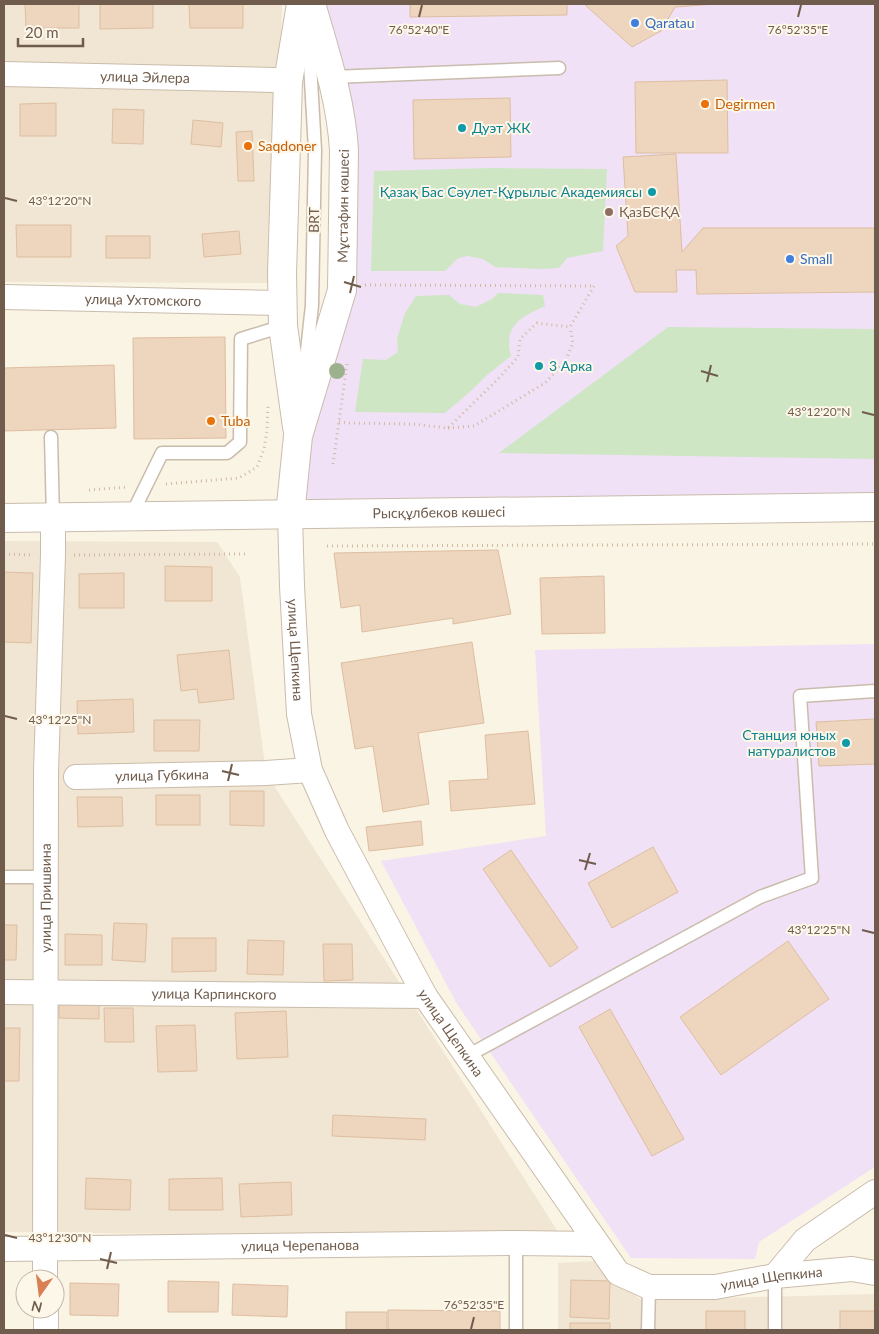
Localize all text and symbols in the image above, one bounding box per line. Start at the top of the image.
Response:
place label: Qaratau [645,14,695,31]
scale bar [18,15,82,47]
marker: Qaratau [629,17,641,29]
text: 76°52'40"E [389,22,449,37]
text: 76°52'35"E [768,22,828,37]
text: 20 m [25,23,59,41]
street label: улица Эйлера [100,67,190,86]
place label: Degirmen [715,95,775,112]
marker: Degirmen [699,98,711,110]
place label: Дуэт ЖК [472,119,531,136]
marker: Дуэт ЖК [456,122,468,134]
place label: Saqdoner [258,137,316,154]
marker: Saqdoner [242,140,254,152]
street label: Мұстафин көшесі [333,149,352,263]
place label: Қазақ Бас Сәулет-Құрылыс Академиясы [380,183,642,200]
marker: Қазақ Бас Сәулет-Құрылыс Академиясы [646,186,658,198]
text: 43°12'20"N [29,193,91,208]
place label: ҚазБСҚА [619,203,680,220]
street label: BRT [305,206,322,233]
marker: ҚазБСҚА [603,206,615,218]
place label: Small [800,250,833,267]
marker: Small [784,253,796,265]
street label: улица Ухтомского [84,290,202,309]
place label: 3 Арка [549,357,592,374]
marker: 3 Арка [533,360,545,372]
text: 43°12'20"N [788,404,850,419]
place label: Tuba [221,412,250,429]
marker: Tuba [205,415,217,427]
street label: Рысқұлбеков көшесі [372,503,505,521]
street label: улица Щепкина [285,598,307,702]
text: 43°12'25"N [29,712,91,727]
place label: Станция юных натуралистов [742,726,836,759]
marker: Станция юных натуралистов [840,737,852,749]
street label: улица Губкина [115,765,209,784]
street label: улица Пришвина [37,843,54,953]
text: 43°12'25"N [788,922,850,937]
street label: улица Карпинского [151,984,277,1003]
street label: улица Щепкина [415,986,487,1080]
text: 43°12'30"N [29,1230,91,1245]
street label: улица Черепанова [241,1236,359,1254]
street label: улица Щепкина [719,1263,823,1294]
north arrow [15,1269,65,1319]
text: 76°52'35"E [444,1297,504,1312]
text: N [29,1298,44,1317]

